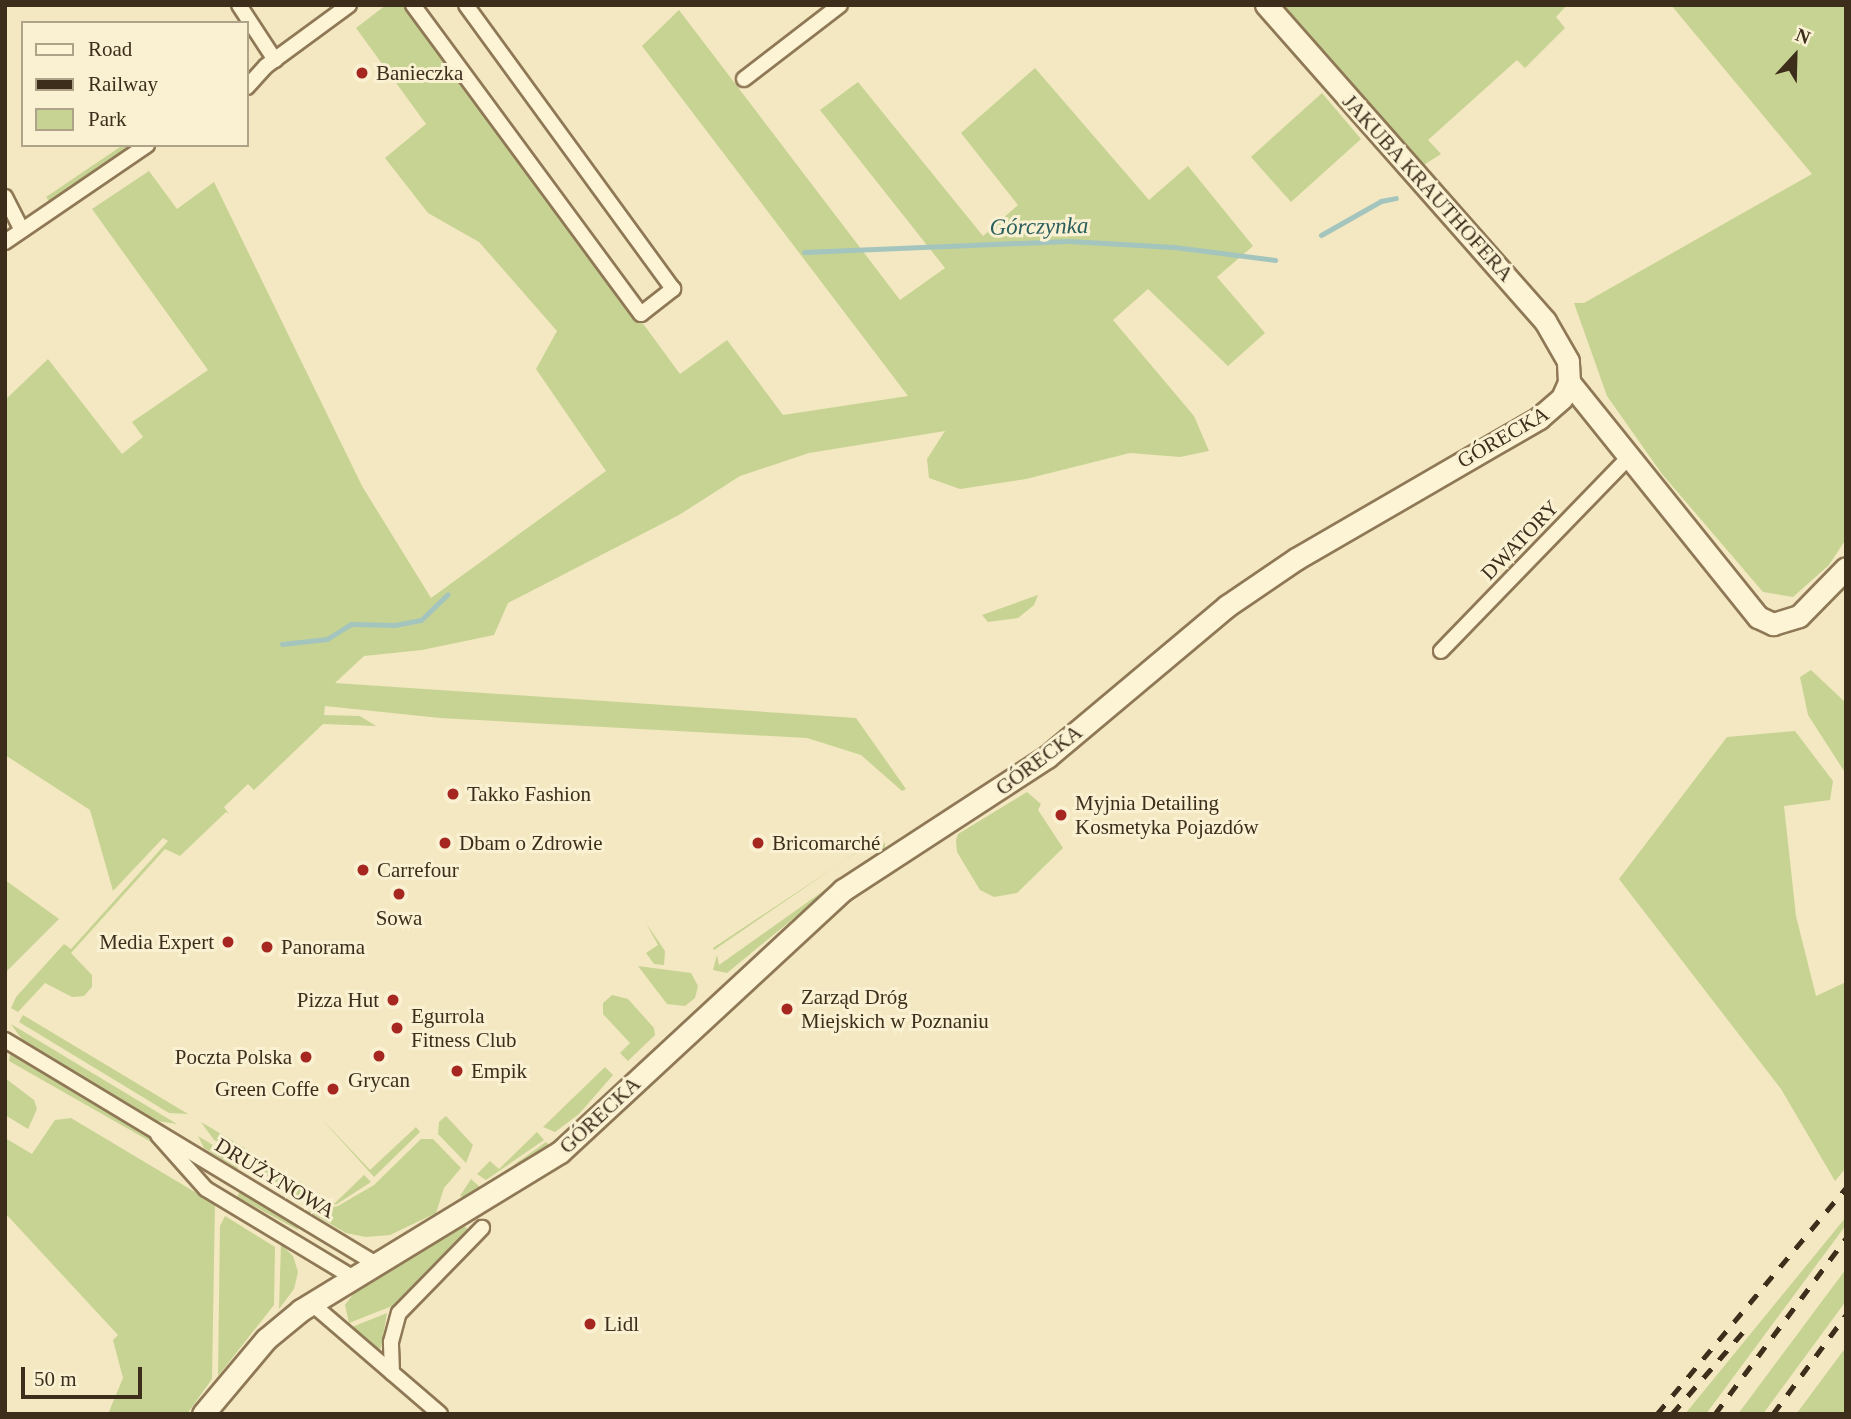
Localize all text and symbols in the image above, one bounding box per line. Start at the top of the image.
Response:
legend [21,21,248,147]
north arrow [1760,21,1830,91]
text: N [1793,24,1813,48]
text: Road [88,37,132,61]
place label: Banieczka [376,60,463,86]
marker: Banieczka [354,65,370,81]
text: Railway [88,72,158,96]
street label: JAKUBA KRAUTHOFERA [1337,89,1519,287]
text: Park [88,107,127,131]
water label: Górczynka [989,212,1089,242]
street label: GÓRECKA [1453,401,1553,473]
street label: DWATORY [1476,495,1564,585]
street label: GÓRECKA [991,719,1087,801]
place label: Takko Fashion [467,781,591,807]
marker: Takko Fashion [445,786,461,802]
place label: Myjnia Detailing Kosmetyka Pojazdów [1075,790,1259,840]
marker: Myjnia Detailing Kosmetyka Pojazdów [1053,807,1069,823]
place label: Dbam o Zdrowie [459,830,602,856]
place label: Bricomarché [772,830,880,856]
marker: Dbam o Zdrowie [437,835,453,851]
marker: Bricomarché [750,835,766,851]
place label: Carrefour [377,857,459,883]
marker: Carrefour [355,862,371,878]
marker: Sowa [391,886,407,902]
place label: Sowa [376,905,422,931]
place label: Media Expert [99,929,214,955]
marker: Media Expert [220,934,236,950]
place label: Panorama [281,934,365,960]
marker: Panorama [259,939,275,955]
place label: Zarząd Dróg Miejskich w Poznaniu [801,984,989,1034]
place label: Pizza Hut [297,987,379,1013]
marker: Pizza Hut [385,992,401,1008]
marker: Zarząd Dróg Miejskich w Poznaniu [779,1001,795,1017]
place label: Egurrola Fitness Club [411,1003,517,1053]
marker: Egurrola Fitness Club [389,1020,405,1036]
place label: Poczta Polska [175,1044,292,1070]
marker: Grycan [371,1048,387,1064]
marker: Poczta Polska [298,1049,314,1065]
place label: Empik [471,1058,527,1084]
marker: Empik [449,1063,465,1079]
place label: Grycan [348,1067,410,1093]
street label: GÓRECKA [554,1071,646,1159]
place label: Green Coffe [215,1076,319,1102]
marker: Green Coffe [325,1081,341,1097]
street label: DRUŻYNOWA [211,1132,339,1224]
place label: Lidl [604,1311,639,1337]
marker: Lidl [582,1316,598,1332]
scale bar [24,1352,145,1396]
text: 50 m [34,1367,77,1391]

